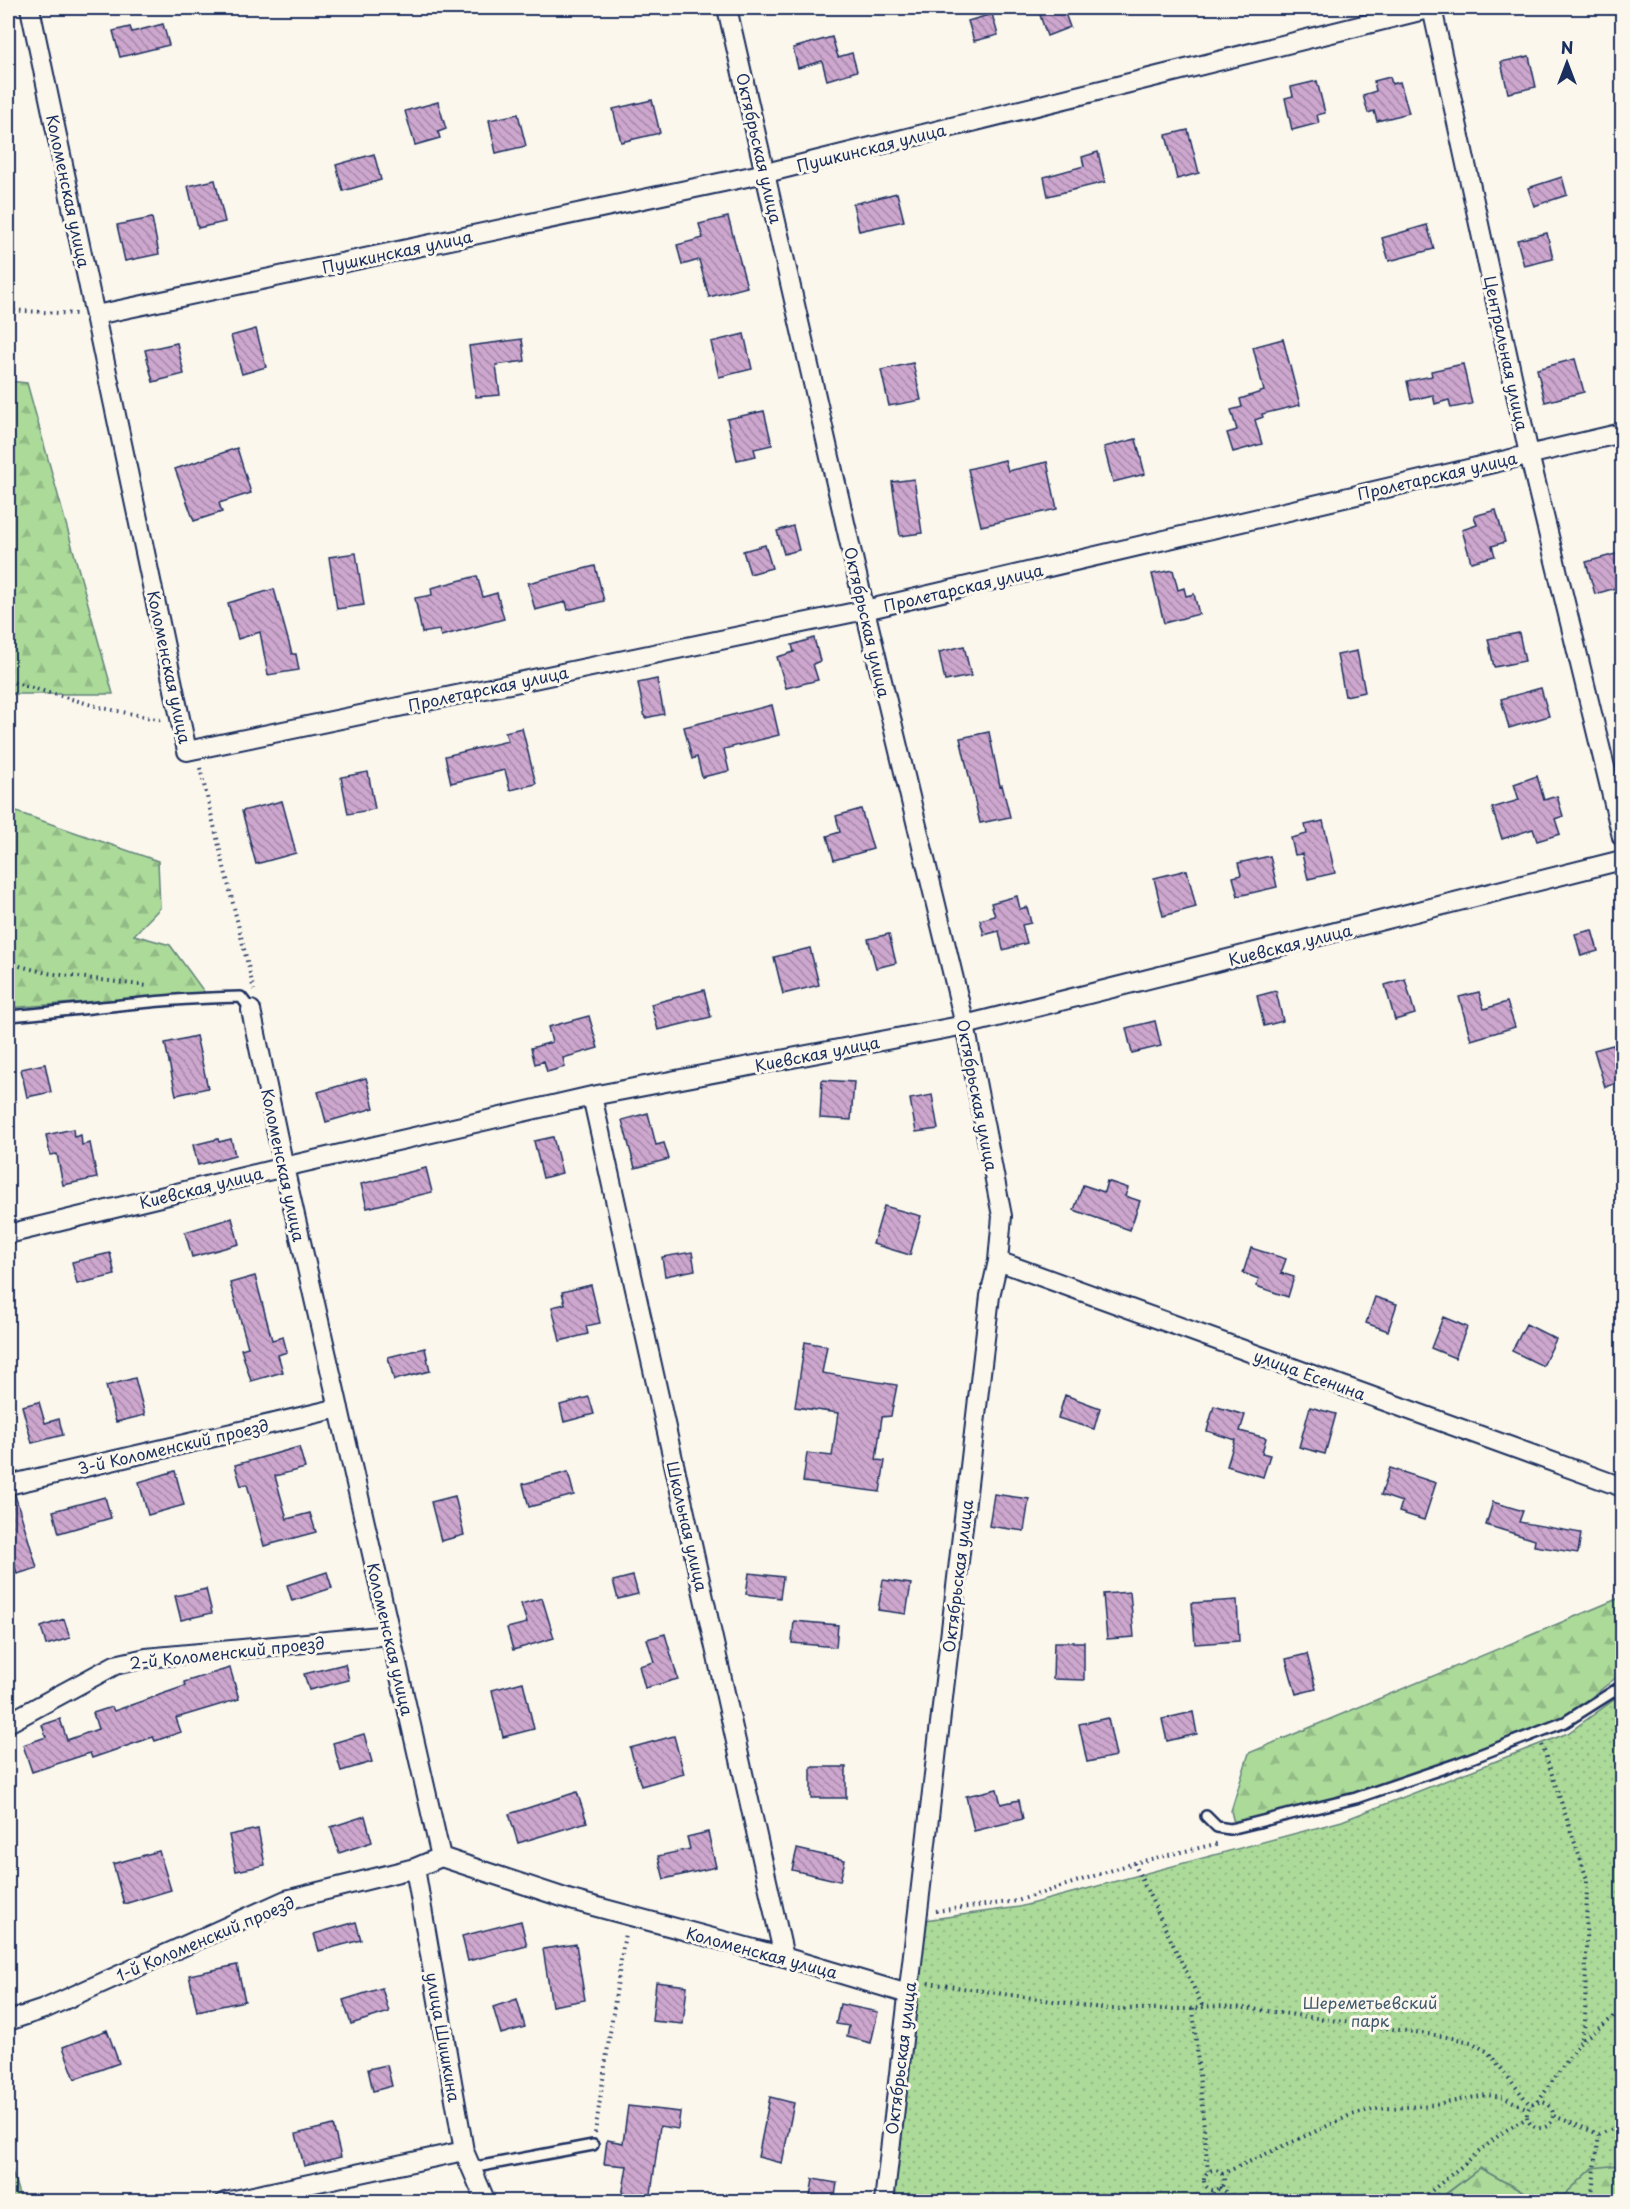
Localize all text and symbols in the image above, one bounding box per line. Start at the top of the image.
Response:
north arrow [1537,33,1597,93]
text: N [1561,35,1573,59]
street label: Октябрьская улица [731,70,789,226]
street label: Коломенская улица [41,112,97,270]
street label: Пушкинская улица [794,117,948,177]
street label: Пушкинская улица [320,223,474,279]
street label: Центральная улица [1479,273,1535,433]
street label: Пролетарская улица [1355,445,1519,505]
street label: Октябрьская улица [839,544,897,700]
street label: Пролетарская улица [881,557,1045,617]
street label: Коломенская улица [142,588,198,746]
street label: Пролетарская улица [406,659,570,717]
street label: Киевская улица [1226,917,1354,971]
street label: Октябрьская улица [952,1017,1004,1173]
street label: Киевская улица [753,1029,881,1077]
street label: Коломенская улица [256,1086,312,1244]
street label: Киевская улица [137,1160,265,1214]
street label: улица Есенина [1251,1343,1369,1405]
street label: 3-й Коломенский проезд [75,1412,271,1480]
street label: Школьная улица [661,1459,715,1593]
street label: Октябрьская улица [936,1498,978,1654]
street label: Коломенская улица [362,1560,420,1718]
street label: 2-й Коломенский проезд [128,1630,326,1674]
street label: 1-й Коломенский проезд [112,1889,298,1987]
street label: Коломенская улица [684,1920,840,1984]
street label: улица Шишкина [421,1970,467,2104]
street label: Октябрьская улица [879,1980,921,2136]
park label: Шереметьевский парк [1303,1990,1437,2032]

